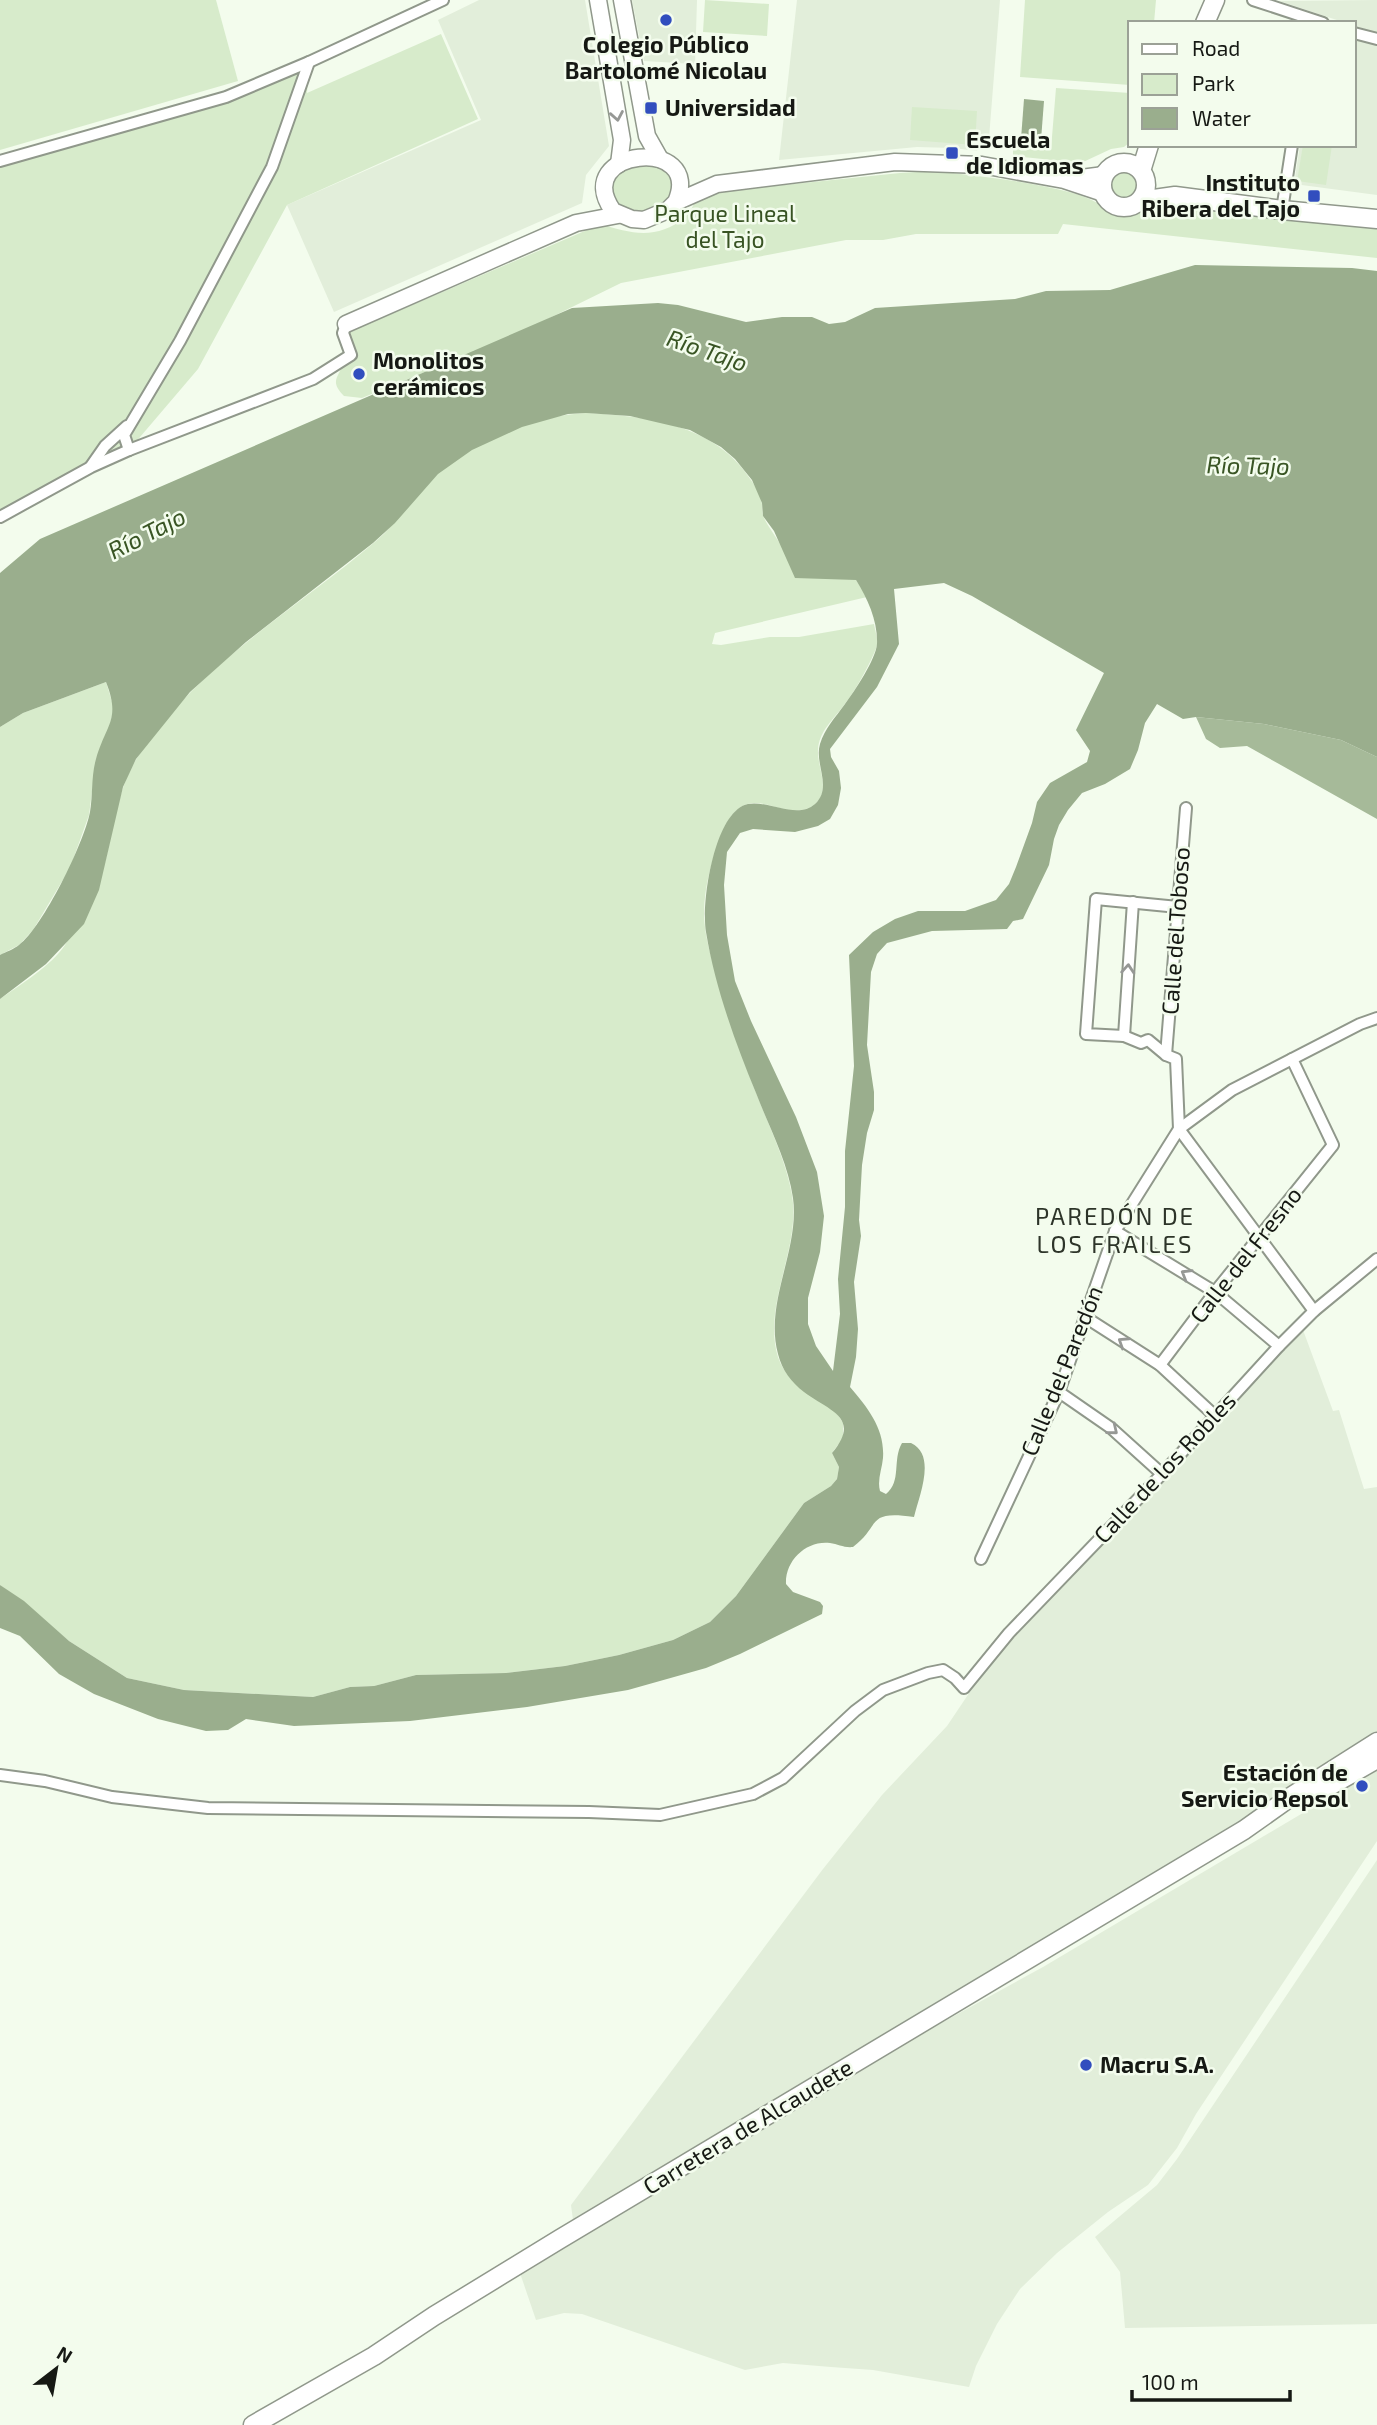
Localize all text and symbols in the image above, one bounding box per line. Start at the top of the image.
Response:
marker: Colegio Público Bartolomé Nicolau [658,12,674,28]
legend [1128,21,1356,147]
place label: Colegio Público Bartolomé Nicolau [565,30,767,84]
text: Road [1192,35,1240,60]
text: Park [1192,70,1235,95]
place label: Universidad [665,93,796,121]
marker: Universidad [643,100,659,116]
text: Water [1192,105,1251,130]
one-way arrow [609,110,624,121]
place label: Escuela de Idiomas [966,125,1084,179]
marker: Escuela de Idiomas [944,145,960,161]
place label: Instituto Ribera del Tajo [1141,168,1300,222]
marker: Instituto Ribera del Tajo [1306,188,1322,204]
park label: Parque Lineal del Tajo [654,199,796,253]
water label: Río Tajo [663,322,752,377]
place label: Monolitos cerámicos [373,346,484,400]
marker: Monolitos cerámicos [351,366,367,382]
water label: Río Tajo [1206,449,1290,480]
water label: Río Tajo [103,501,190,565]
street label: Calle del Toboso [1155,846,1195,1016]
one-way arrow [1121,963,1136,974]
street label: Calle del Fresno [1183,1181,1307,1328]
district label: PAREDÓN DE LOS FRAILES [1035,1201,1195,1258]
one-way arrow [1181,1270,1194,1283]
street label: Calle del Paredón [1014,1282,1108,1460]
one-way arrow [1118,1337,1131,1350]
street label: Calle de los Robles [1087,1386,1241,1548]
one-way arrow [1104,1422,1117,1434]
place label: Estación de Servicio Repsol [1181,1758,1348,1812]
marker: Estación de Servicio Repsol [1354,1778,1370,1794]
place label: Macru S.A. [1100,2050,1214,2078]
street label: Carretera de Alcaudete [638,2053,857,2200]
marker: Macru S.A. [1078,2057,1094,2073]
north arrow [21,2334,91,2404]
text: N [53,2341,77,2367]
scale bar [1132,2358,1290,2402]
text: 100 m [1142,2369,1199,2394]

